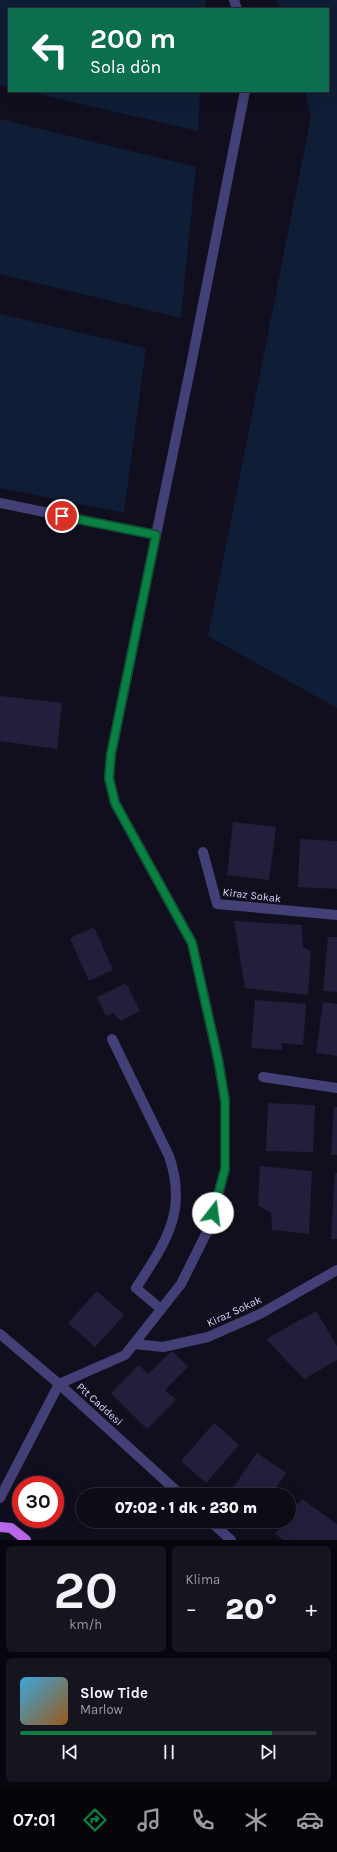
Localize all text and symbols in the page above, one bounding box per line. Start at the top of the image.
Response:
text: 200 m [90,22,176,55]
icon: left [24,24,76,76]
text: Sola dön [90,56,161,78]
pin [45,499,79,533]
icon: arrive [51,505,73,527]
street label: Kiraz Sokak [222,885,282,906]
position arrow [192,1192,234,1234]
street label: Kiraz Sokak [205,1293,264,1330]
street label: Ptt Caddesi [74,1380,125,1428]
speed limit sign: 30 [12,1476,64,1528]
text: 07:02 · 1 dk · 230 m [115,1499,257,1517]
text: 20 [54,1560,118,1621]
text: Klima [186,1572,220,1587]
text: 20° [225,1591,277,1627]
text: − [186,1596,197,1622]
text: + [305,1596,317,1622]
text: km/h [69,1617,102,1632]
text: Slow Tide [80,1684,148,1702]
text: Marlow [80,1702,123,1717]
icon: previous [59,1741,81,1763]
icon: pause [158,1741,180,1763]
icon: next [257,1741,279,1763]
icon: directions [81,1806,109,1834]
icon: music [135,1806,163,1834]
icon: phone [189,1806,217,1834]
icon: climate [242,1806,270,1834]
icon: car [296,1806,324,1834]
text: 07:01 [13,1809,56,1831]

